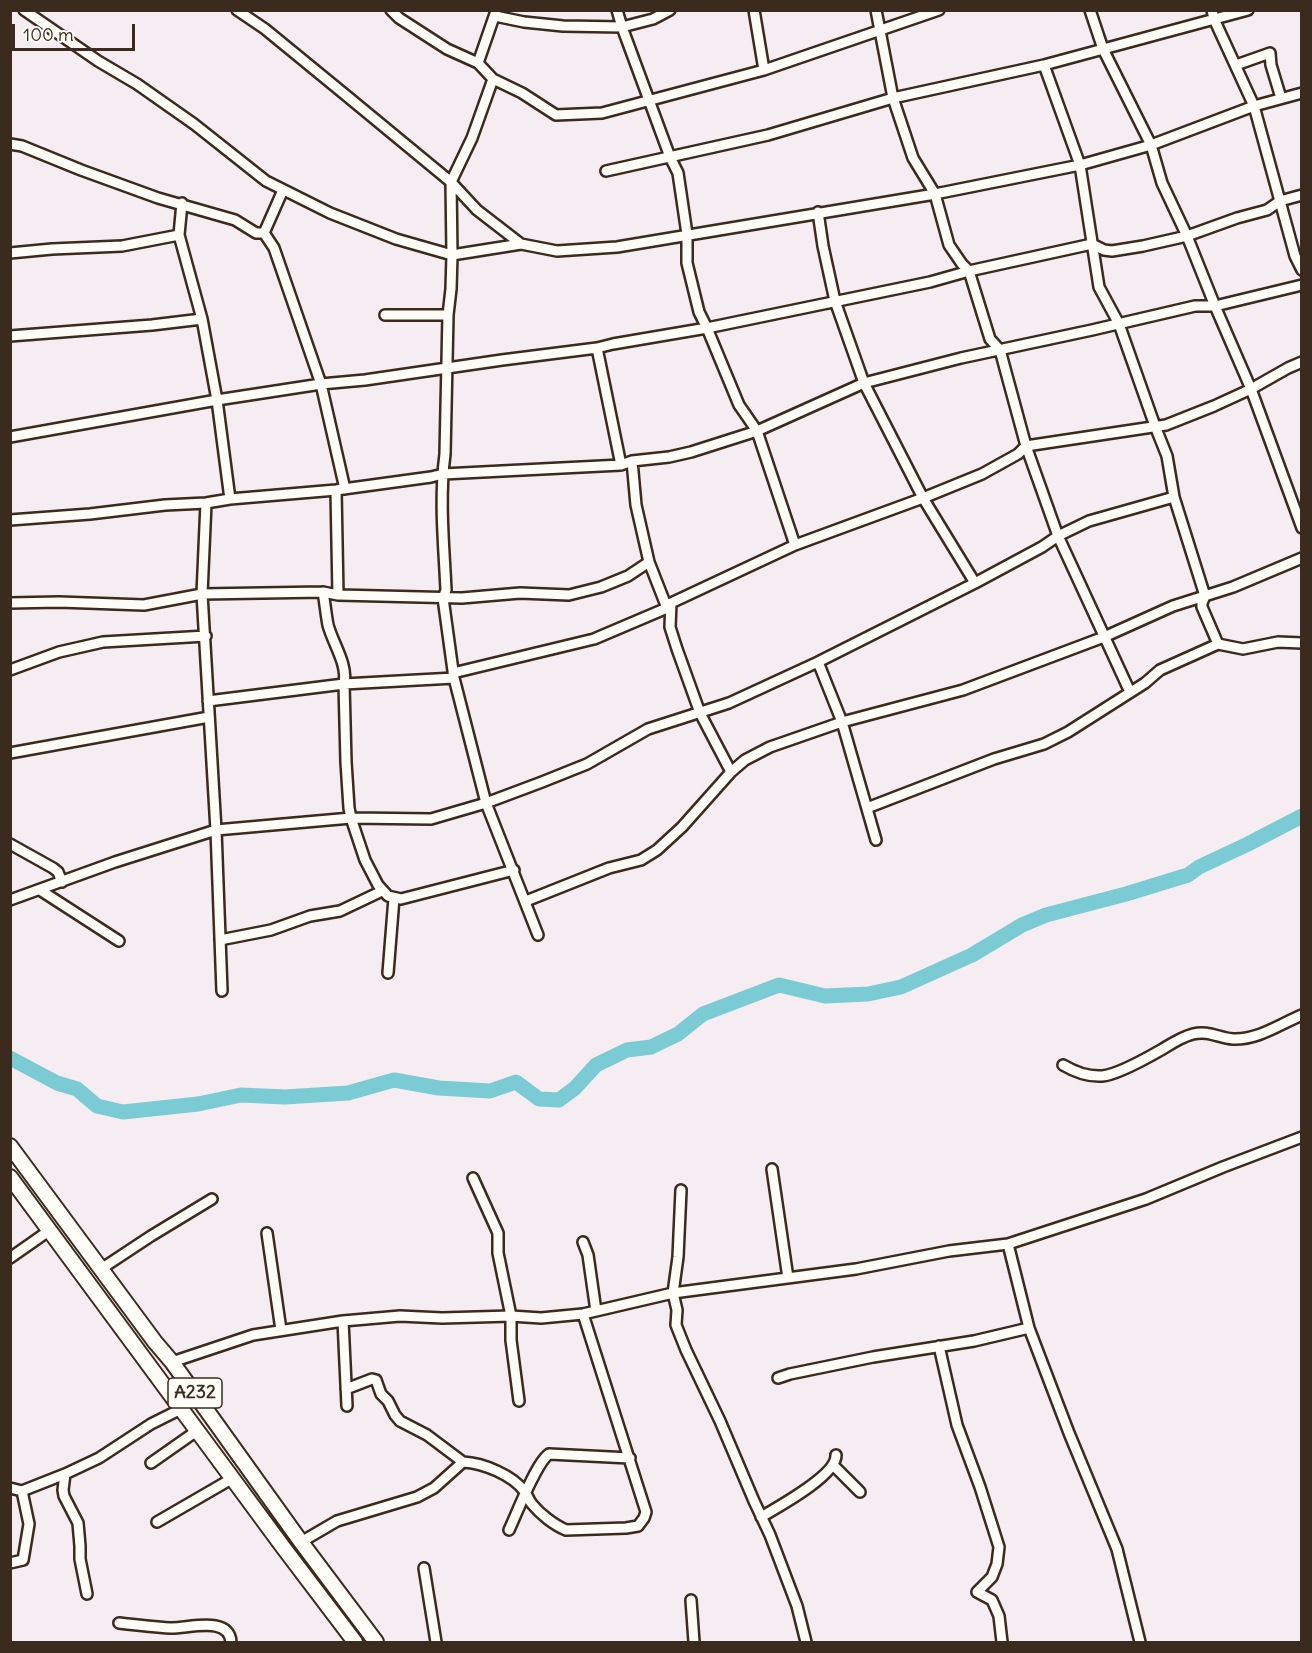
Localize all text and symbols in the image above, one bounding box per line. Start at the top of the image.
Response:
scale bar [15,12,138,50]
text: 100 m [23,23,74,46]
road number: A232 [168,1378,222,1408]

